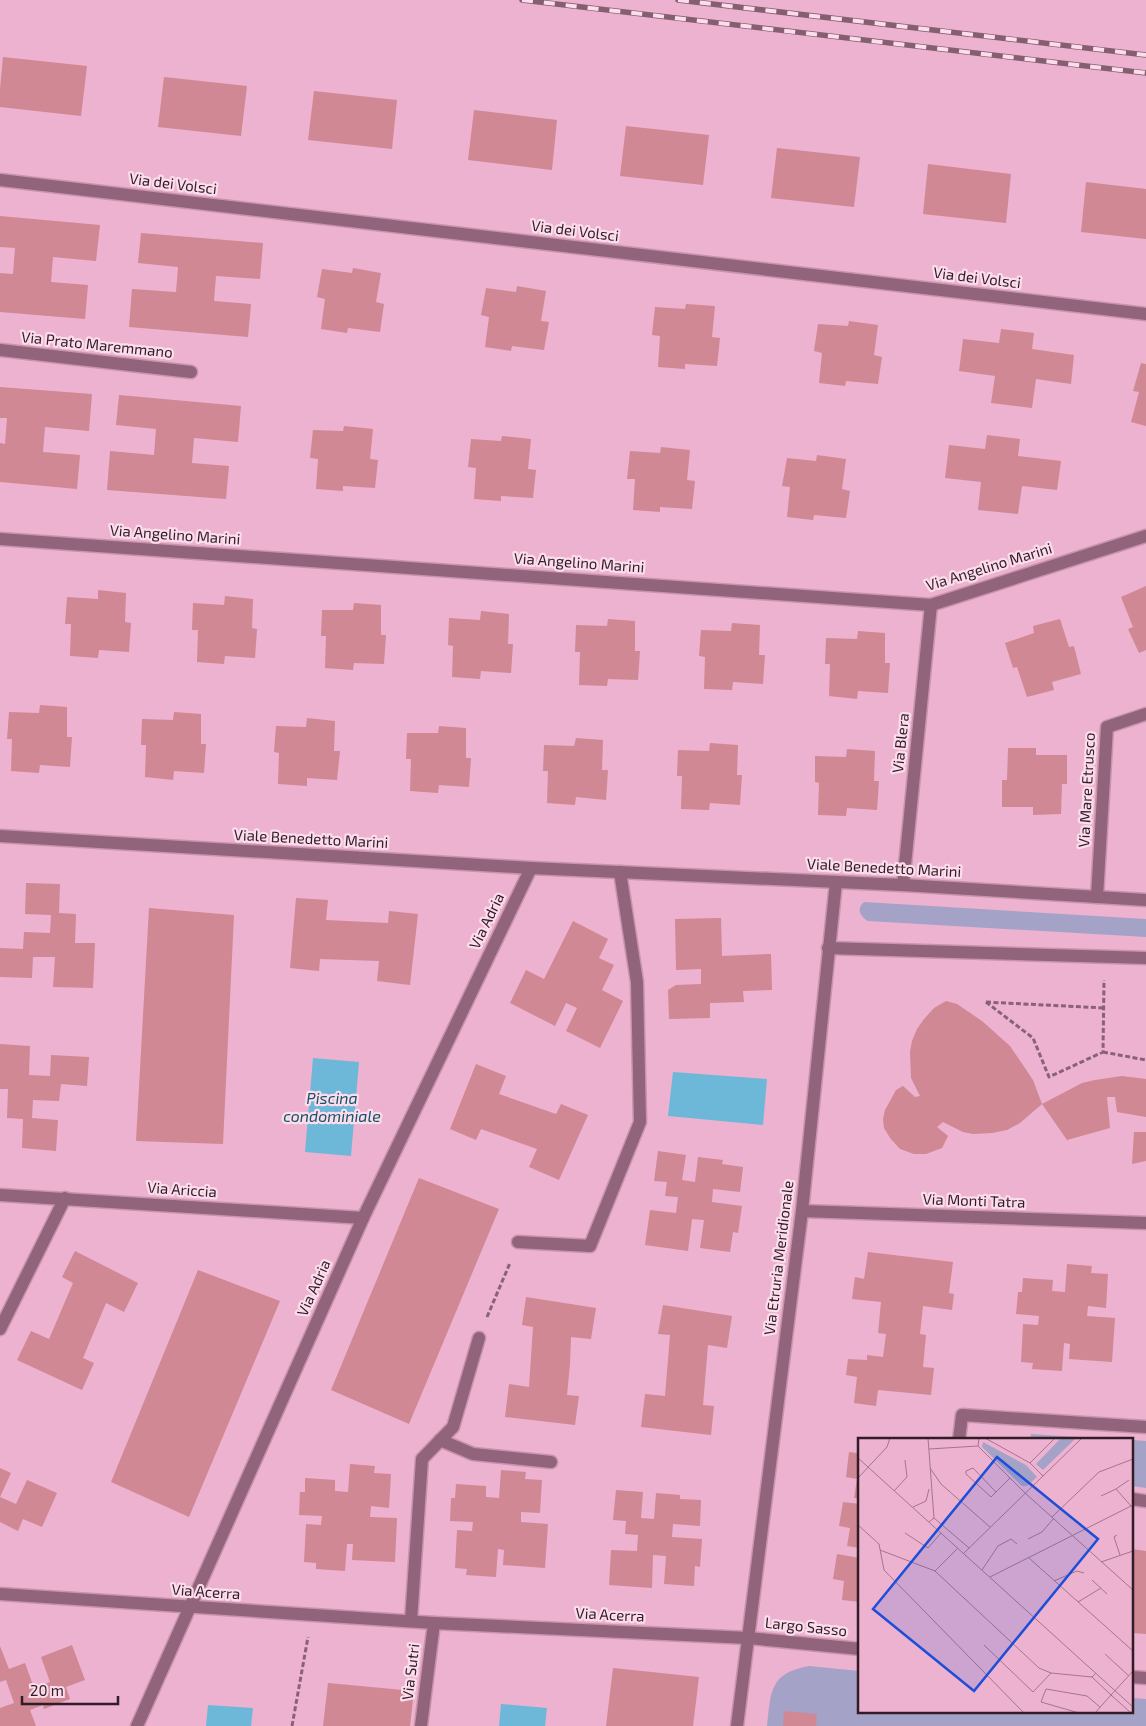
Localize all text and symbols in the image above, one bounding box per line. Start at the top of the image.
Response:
street label: Via dei Volsci [128,169,218,197]
street label: Via dei Volsci [530,216,620,244]
street label: Via dei Volsci [932,263,1022,291]
street label: Via Prato Maremmano [21,327,174,361]
street label: Via Angelino Marini [109,520,241,548]
street label: Via Angelino Marini [924,538,1054,594]
street label: Via Angelino Marini [513,548,645,576]
street label: Via Blera [888,712,912,774]
street label: Via Mare Etrusco [1074,732,1098,848]
street label: Viale Benedetto Marini [233,825,389,851]
street label: Viale Benedetto Marini [806,854,962,880]
street label: Via Adria [465,890,507,951]
water label: Piscina condominiale [283,1088,381,1125]
street label: Via Ariccia [147,1178,217,1200]
street label: Via Etruria Meridionale [760,1180,796,1336]
street label: Via Monti Tatra [922,1189,1026,1211]
street label: Via Adria [293,1257,334,1319]
inset map [858,1438,1134,1714]
street label: Via Acerra [171,1580,241,1602]
street label: Via Acerra [575,1603,645,1625]
street label: Largo Sasso [764,1613,848,1639]
street label: Via Sutri [398,1643,422,1701]
scale bar [22,1674,119,1706]
text: 20 m [30,1681,64,1699]

